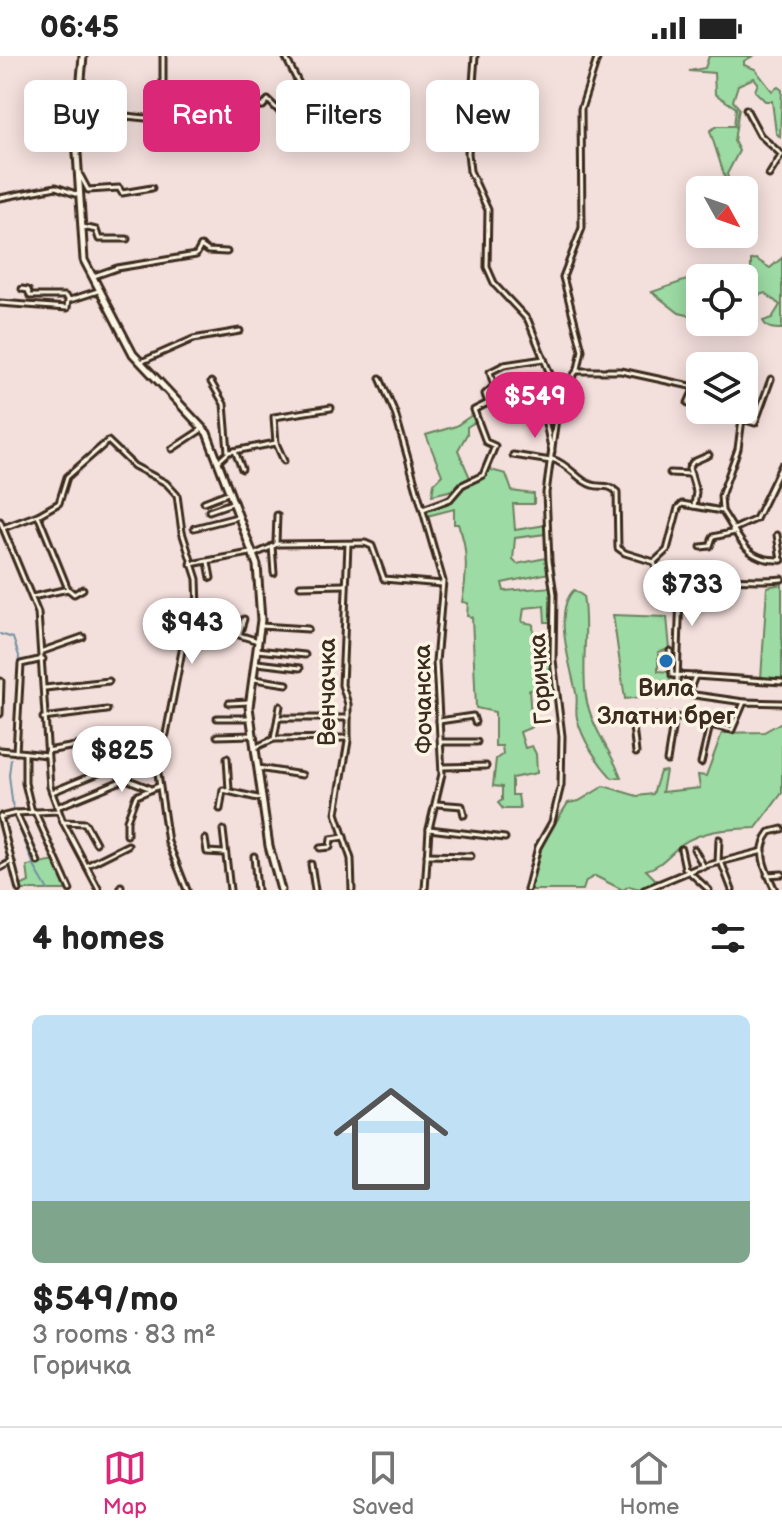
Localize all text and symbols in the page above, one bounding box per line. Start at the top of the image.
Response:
text: 06:45 [40,10,119,46]
chip: Buy [24,80,127,152]
chip: Rent [143,80,260,152]
chip: Filters [276,80,410,152]
chip: New [426,80,539,152]
north arrow [686,176,758,248]
map controls [686,176,758,424]
button: locate [686,264,758,336]
button: layers [686,352,758,424]
pin: $549 [488,372,582,440]
text: $549 [504,382,566,413]
pin: $733 [645,560,739,628]
text: $733 [661,570,723,601]
pin: $943 [145,598,239,666]
text: $943 [161,608,223,639]
street label: Горичка [523,632,558,726]
street label: Венчачка [313,638,342,746]
street label: Фочанска [408,644,439,754]
marker: Вила Златни брег [657,652,675,670]
place label: Вила Златни брег [597,674,736,731]
pin: $825 [75,726,169,794]
text: $825 [90,736,154,767]
icon: filters [706,916,750,960]
text: 4 homes [32,918,164,959]
icon: home [319,1067,463,1211]
text: $549/mo [32,1279,178,1320]
text: 3 rooms · 83 m² [32,1320,216,1351]
text: Горичка [32,1351,131,1382]
tab: Map [103,1446,147,1521]
tab: Saved [352,1446,414,1521]
tab: Home [619,1446,679,1521]

